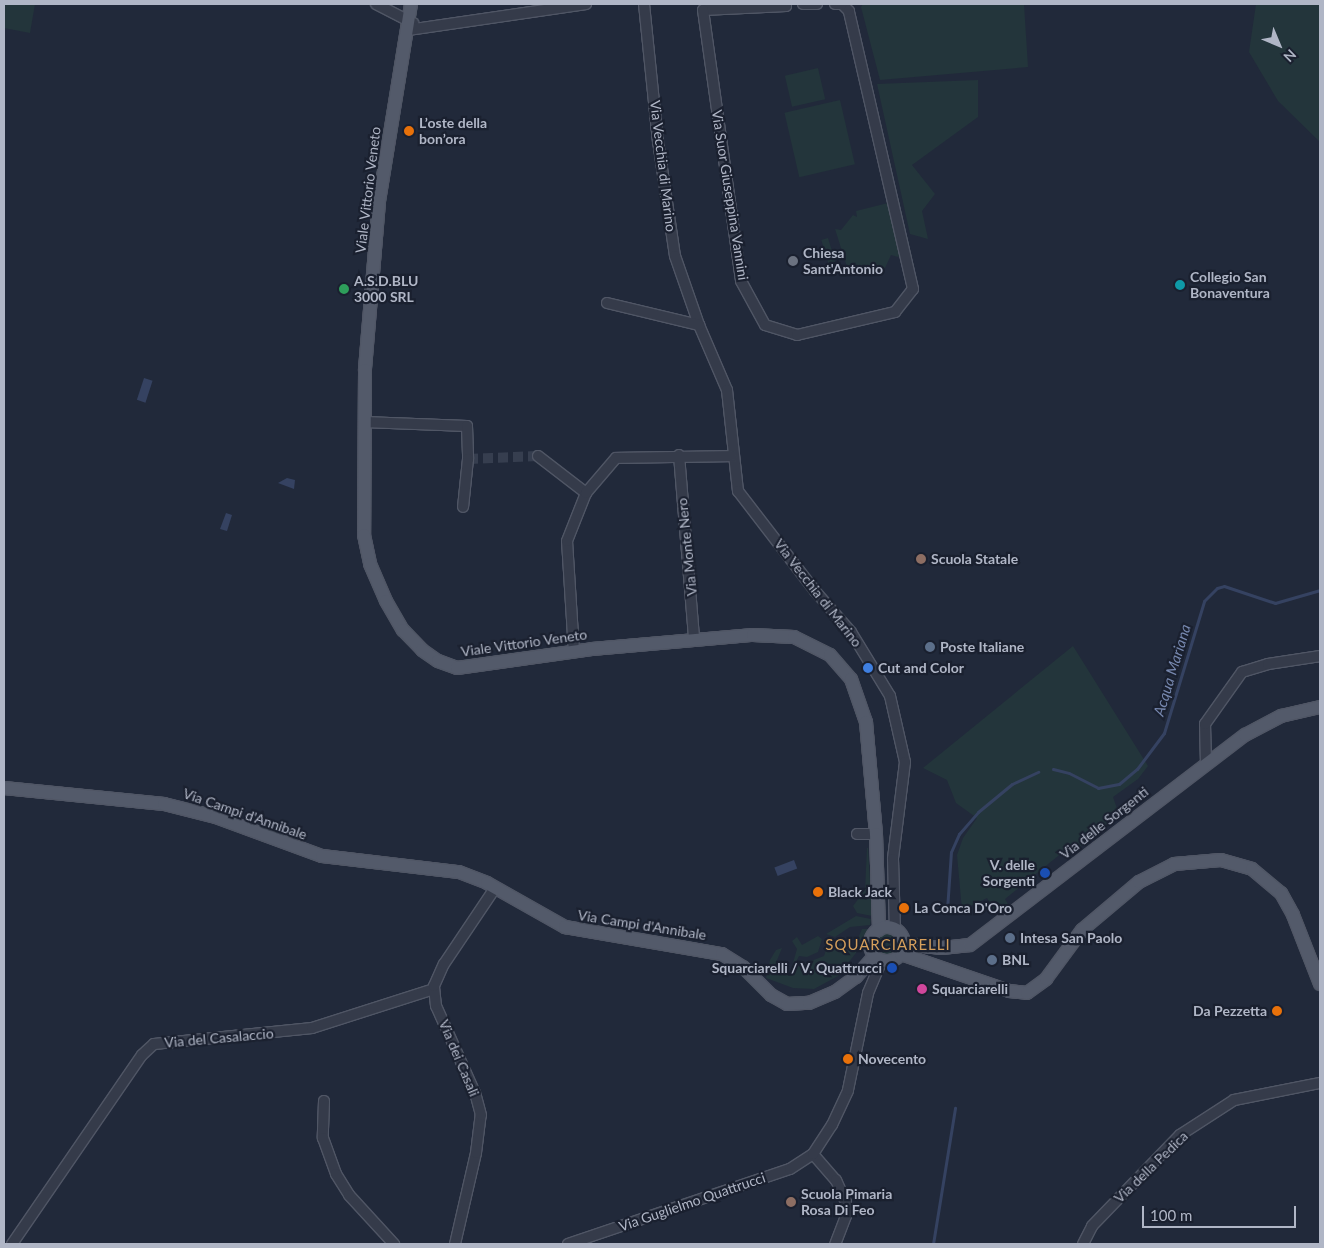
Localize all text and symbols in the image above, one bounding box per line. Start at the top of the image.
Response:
north arrow [1254,20,1304,70]
text: N [1280,46,1300,66]
street label: Via Vecchia di Marino [647,99,679,233]
street label: Via Suor Giuseppina Vannini [708,108,752,282]
place label: L’oste della bon’ora [419,115,487,148]
street label: Viale Vittorio Veneto [352,125,384,255]
marker: L’oste della bon’ora [403,125,415,137]
place label: Chiesa Sant'Antonio [803,245,883,278]
marker: Chiesa Sant'Antonio [787,255,799,267]
place label: Collegio San Bonaventura [1190,269,1270,302]
place label: A.S.D.BLU 3000 SRL [354,273,418,306]
marker: Collegio San Bonaventura [1174,279,1186,291]
marker: A.S.D.BLU 3000 SRL [338,283,350,295]
street label: Via Monte Nero [674,497,700,597]
street label: Via Vecchia di Marino [770,535,866,651]
place label: Scuola Statale [931,551,1018,567]
marker: Scuola Statale [915,553,927,565]
water label: Acqua Mariana [1150,622,1194,718]
street label: Viale Vittorio Veneto [459,626,589,660]
place label: Poste Italiane [940,639,1024,655]
marker: Poste Italiane [924,641,936,653]
place label: Cut and Color [878,660,964,676]
marker: Cut and Color [862,662,874,674]
street label: Via delle Sorgenti [1056,783,1152,863]
street label: Via Campi d'Annibale [181,785,309,843]
place label: V. delle Sorgenti [983,857,1035,890]
marker: V. delle Sorgenti [1039,867,1051,879]
place label: Black Jack [828,884,892,900]
marker: Black Jack [812,886,824,898]
place label: La Conca D'Oro [914,900,1012,916]
marker: La Conca D'Oro [898,902,910,914]
street label: Via Campi d'Annibale [577,907,707,943]
place label: Intesa San Paolo [1020,930,1122,946]
marker: Intesa San Paolo [1004,932,1016,944]
district label: SQUARCIARELLI [824,936,952,954]
place label: BNL [1002,952,1029,968]
marker: BNL [986,954,998,966]
place label: Squarciarelli / V. Quattrucci [711,960,882,976]
marker: Squarciarelli / V. Quattrucci [886,962,898,974]
place label: Squarciarelli [932,981,1008,997]
marker: Squarciarelli [916,983,928,995]
place label: Da Pezzetta [1193,1003,1267,1019]
marker: Da Pezzetta [1271,1005,1283,1017]
street label: Via dei Casali [435,1017,483,1099]
street label: Via del Casalaccio [164,1025,274,1051]
place label: Novecento [858,1051,926,1067]
marker: Novecento [842,1053,854,1065]
street label: Via della Pedica [1111,1128,1191,1206]
street label: Via Guglielmo Quattrucci [617,1169,767,1235]
place label: Scuola Pimaria Rosa Di Feo [801,1186,892,1218]
marker: Scuola Pimaria Rosa Di Feo [785,1196,797,1208]
scale bar [1144,1196,1298,1228]
text: 100 m [1150,1206,1192,1224]

